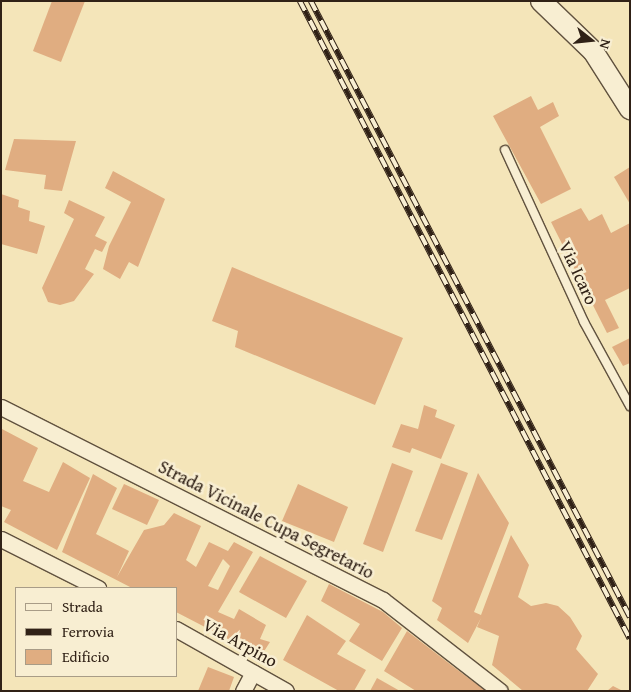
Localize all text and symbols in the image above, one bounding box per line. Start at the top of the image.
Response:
north arrow [566,15,616,65]
text: N [595,37,616,51]
street label: Via Icaro [554,238,602,308]
street label: Strada Vicinale Cupa Segretario [155,456,377,584]
legend [15,587,178,677]
text: Strada [62,596,103,617]
street label: Via Arpino [199,614,281,672]
text: Ferrovia [62,621,114,642]
text: Edificio [62,646,109,667]

